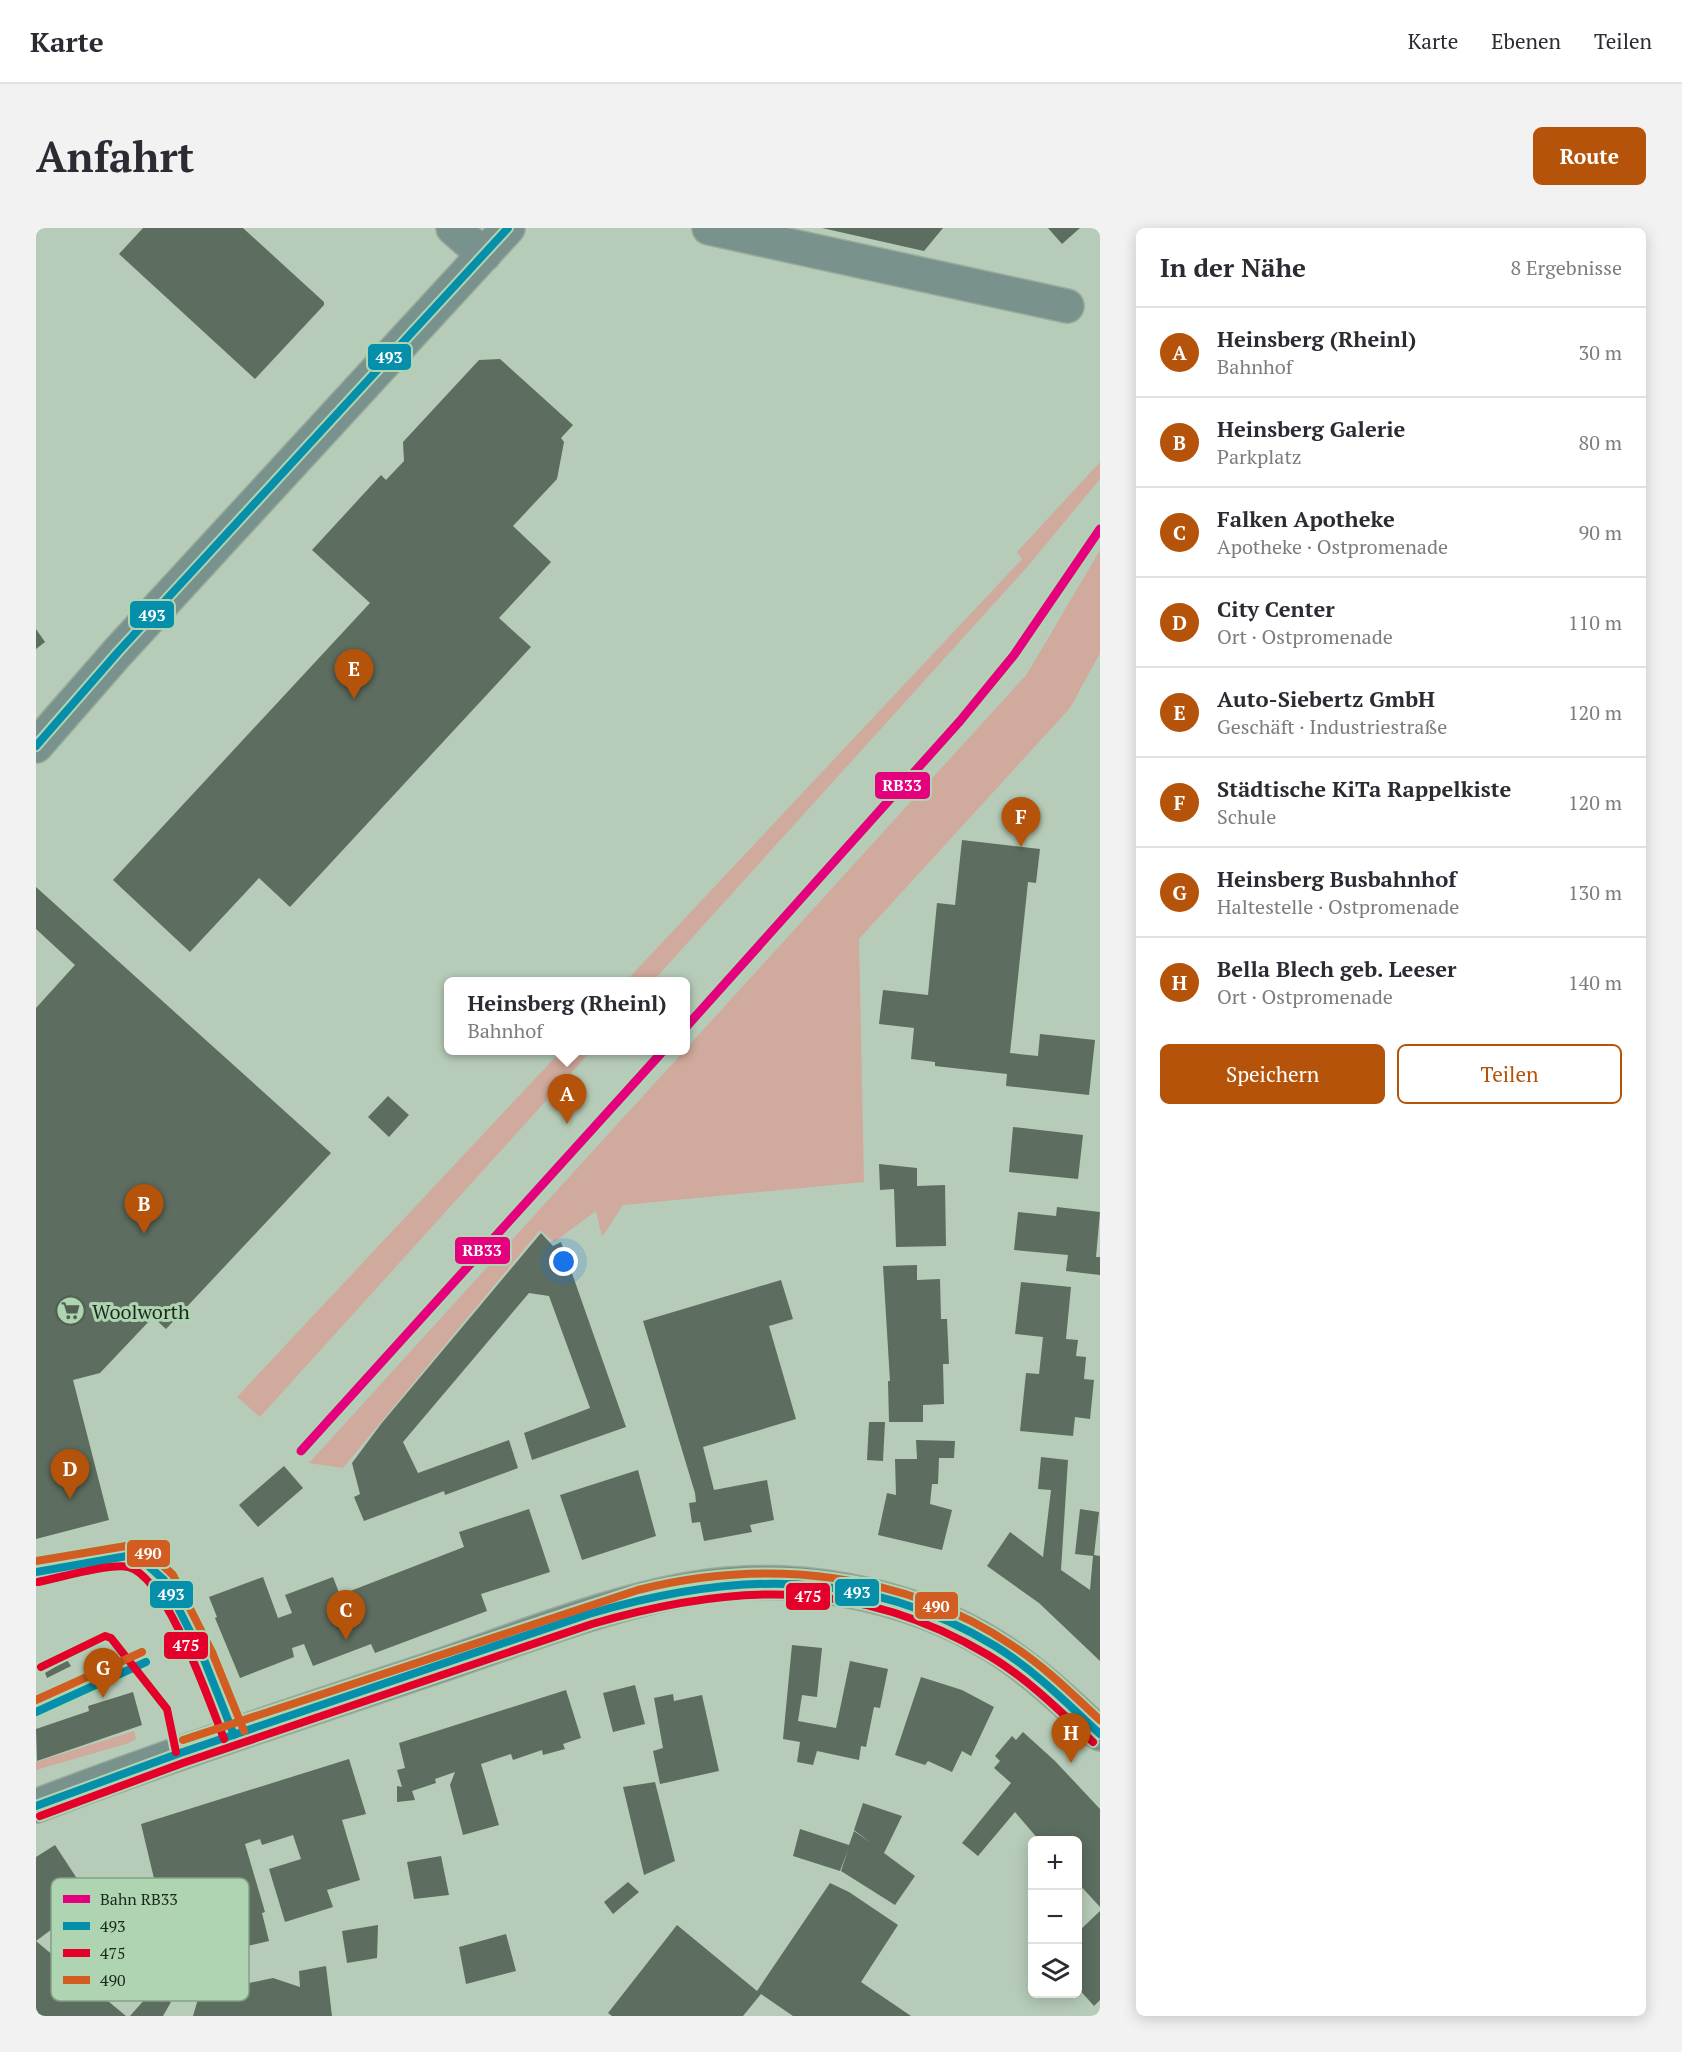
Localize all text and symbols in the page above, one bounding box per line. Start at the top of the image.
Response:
text: Karte [30,23,104,60]
text: Karte [1408,27,1458,55]
text: Ebenen [1491,27,1561,55]
text: Teilen [1594,27,1652,55]
button: Route [1533,127,1646,185]
text: Anfahrt [36,128,194,184]
text: In der Nähe [1160,250,1306,284]
text: 8 Ergebnisse [1510,254,1622,281]
text: Heinsberg (Rheinl) [1217,324,1416,353]
text: A [1172,339,1187,366]
text: 30 m [1579,339,1622,366]
line badge: 493 [367,343,412,371]
text: 493 [375,346,403,368]
text: Bahnhof [1217,353,1293,380]
text: Heinsberg Galerie [1217,414,1405,443]
text: B [1173,429,1186,456]
text: 80 m [1579,429,1622,456]
text: Parkplatz [1217,443,1302,470]
text: Falken Apotheke [1217,504,1395,533]
text: C [1173,519,1186,546]
text: 90 m [1579,519,1622,546]
text: Apotheke · Ostpromenade [1217,533,1448,560]
text: City Center [1217,594,1335,623]
line badge: 493 [129,600,175,629]
text: 493 [138,604,166,626]
text: D [1172,609,1187,636]
text: 110 m [1568,609,1622,636]
text: Ort · Ostpromenade [1217,623,1393,650]
pin: E [334,650,374,699]
text: Auto-Siebertz GmbH [1217,684,1435,713]
text: E [1173,699,1186,726]
text: 120 m [1568,699,1622,726]
text: Geschäft · Industriestraße [1217,713,1447,740]
line badge: RB33 [874,771,931,800]
text: RB33 [882,774,922,796]
text: Städtische KiTa Rappelkiste [1217,774,1511,803]
text: F [1174,789,1185,816]
text: 120 m [1568,789,1622,816]
pin: F [1002,798,1040,847]
text: Schule [1217,803,1276,830]
text: Heinsberg Busbahnhof [1217,864,1456,893]
text: G [1172,879,1187,906]
text: 130 m [1568,879,1622,906]
text: Haltestelle · Ostpromenade [1217,893,1459,920]
text: Bella Blech geb. Leeser [1217,954,1457,983]
text: H [1172,969,1187,996]
text: 140 m [1568,969,1622,996]
popup [444,977,690,1055]
text: Ort · Ostpromenade [1217,983,1393,1010]
text: Heinsberg (Rheinl) [467,988,667,1017]
text: Bahnhof [467,1017,543,1044]
button: Speichern [1160,1044,1385,1104]
button: Teilen [1397,1044,1622,1104]
pin: A [548,1074,586,1124]
pin: B [124,1184,164,1234]
line badge: RB33 [454,1236,511,1265]
text: RB33 [462,1239,502,1261]
your location [549,1247,578,1276]
supermarket icon: Woolworth [55,1295,87,1327]
place label: Woolworth [92,1298,190,1325]
pin: D [51,1450,90,1499]
line badge: 490 [126,1539,171,1568]
text: 490 [134,1542,162,1564]
line badge: 493 [834,1578,880,1607]
line badge: 493 [149,1580,194,1609]
text: 493 [843,1581,871,1603]
line badge: 475 [785,1582,831,1611]
text: 493 [157,1583,185,1605]
text: 475 [794,1585,822,1607]
pin: C [326,1590,366,1640]
line badge: 490 [914,1591,959,1620]
text: 490 [922,1595,950,1617]
line badge: 475 [163,1631,209,1660]
text: 475 [172,1634,200,1656]
pin: G [84,1648,122,1698]
pin: H [1052,1714,1090,1763]
map controls [1028,1836,1082,1998]
button: + [1028,1836,1082,1890]
legend [51,1878,249,2001]
text: Bahn RB33 [100,1888,178,1910]
button: − [1028,1890,1082,1944]
text: 493 [100,1915,126,1937]
text: 475 [100,1942,126,1964]
button: layers [1028,1944,1082,1998]
text: 490 [100,1969,126,1991]

